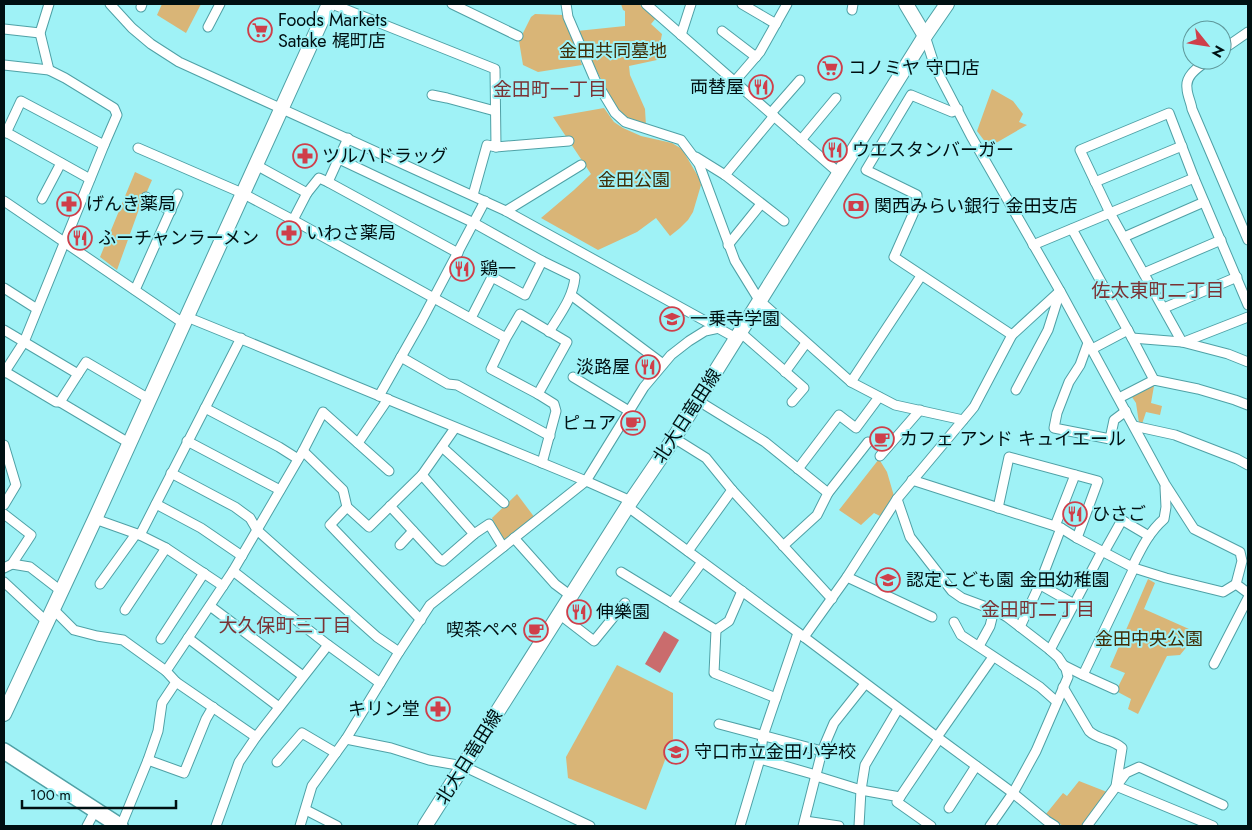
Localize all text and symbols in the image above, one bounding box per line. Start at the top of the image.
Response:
place label: Foods Markets Satake 梶町店 [278,7,387,54]
supermarket icon: Foods Markets Satake 梶町店 [247,17,273,43]
north arrow [1182,20,1232,70]
park label: 金田共同墓地 [559,38,667,64]
text: N [1207,42,1230,61]
supermarket icon: コノミヤ 守口店 [817,55,843,81]
place label: コノミヤ 守口店 [848,55,979,81]
place label: 両替屋 [690,74,744,100]
restaurant icon: 両替屋 [748,74,774,100]
district label: 金田町一丁目 [493,76,607,103]
restaurant icon: ウエスタンバーガー [822,137,848,163]
place label: ウエスタンバーガー [852,137,1014,163]
pharmacy icon: ツルハドラッグ [292,143,318,169]
place label: ツルハドラッグ [322,143,448,169]
park label: 金田公園 [598,167,670,193]
pharmacy icon: げんき薬局 [56,191,82,217]
place label: げんき薬局 [86,191,176,217]
bank icon: 関西みらい銀行 金田支店 [843,193,869,219]
place label: 関西みらい銀行 金田支店 [874,193,1077,219]
pharmacy icon: いわさ薬局 [276,220,302,246]
place label: いわさ薬局 [306,220,396,246]
restaurant icon: ふーチャンラーメン [67,225,93,251]
place label: ふーチャンラーメン [98,225,259,251]
restaurant icon: 鶏一 [449,256,475,282]
place label: 鶏一 [480,256,516,282]
district label: 佐太東町二丁目 [1091,277,1225,304]
school or university icon: 一乗寺学園 [659,306,685,332]
place label: 一乗寺学園 [690,306,780,332]
place label: 淡路屋 [576,354,630,380]
restaurant icon: 淡路屋 [635,354,661,380]
street label: 北大日竜田線 [647,364,727,468]
place label: ピュア [562,410,616,436]
cafe icon: ピュア [620,410,646,436]
cafe icon: カフェ アンド キュイエール [869,426,895,452]
place label: カフェ アンド キュイエール [900,426,1126,452]
restaurant icon: ひさご [1062,501,1088,527]
place label: ひさご [1092,501,1146,527]
school or university icon: 認定こども園 金田幼稚園 [875,567,901,593]
place label: 認定こども園 金田幼稚園 [906,567,1109,593]
district label: 金田町二丁目 [981,596,1095,623]
restaurant icon: 伸樂園 [566,599,592,625]
place label: 伸樂園 [596,599,650,625]
district label: 大久保町三丁目 [218,612,352,639]
place label: 喫茶ペペ [446,617,518,643]
cafe icon: 喫茶ペペ [523,617,549,643]
park label: 金田中央公園 [1095,626,1203,652]
place label: キリン堂 [348,696,420,722]
pharmacy icon: キリン堂 [425,696,451,722]
street label: 北大日竜田線 [429,704,509,810]
school or university icon: 守口市立金田小学校 [663,739,689,765]
place label: 守口市立金田小学校 [694,739,856,765]
scale bar [22,778,176,810]
text: 100 m [30,784,71,806]

